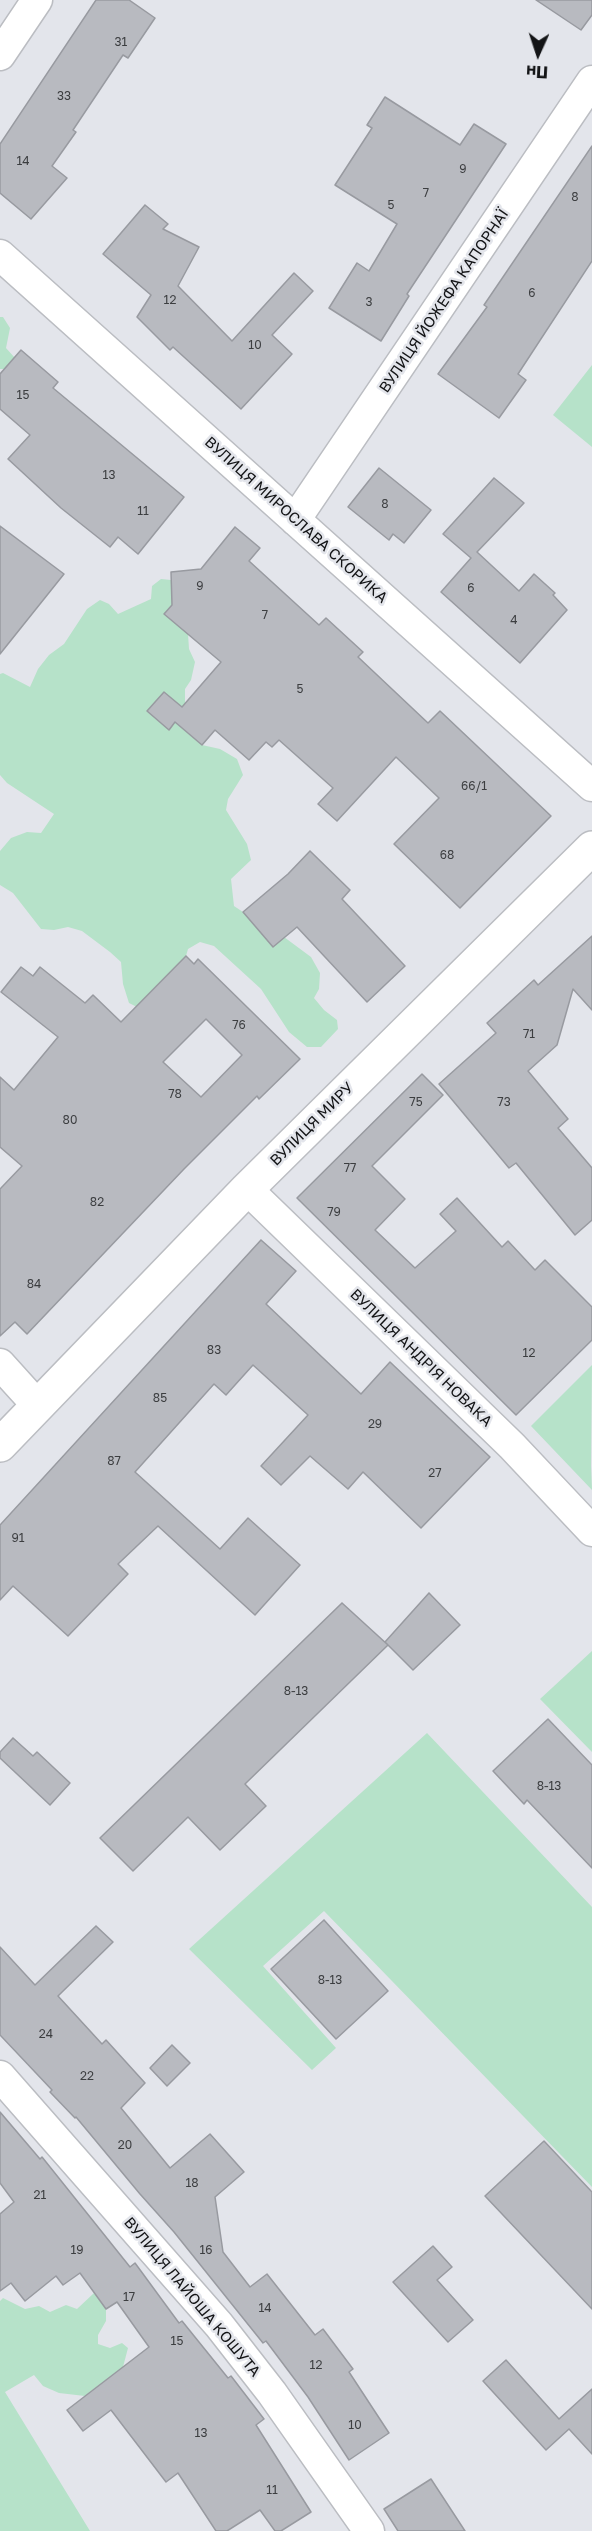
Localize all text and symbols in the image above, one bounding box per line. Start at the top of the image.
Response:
north arrow [508,24,568,84]
house number: 31 [115,35,127,49]
text: Пн [526,61,548,83]
house number: 33 [57,89,71,103]
house number: 14 [16,154,30,168]
house number: 9 [459,162,467,176]
house number: 7 [423,186,429,200]
house number: 8 [571,190,579,204]
house number: 5 [388,198,394,212]
street label: ВУЛИЦЯ ЙОЖЕФА КАПОРНАЇ [376,206,512,396]
house number: 6 [528,286,536,300]
house number: 12 [164,293,176,307]
house number: 3 [365,295,373,309]
house number: 10 [248,338,262,352]
house number: 15 [17,388,29,402]
street label: ВУЛИЦЯ МИРОСЛАВА СКОРИКА [201,433,391,607]
house number: 13 [103,468,115,482]
house number: 8 [381,497,389,511]
house number: 11 [137,504,149,518]
house number: 9 [196,579,204,593]
house number: 6 [467,581,475,595]
house number: 7 [262,608,268,622]
house number: 4 [510,613,518,627]
house number: 5 [297,682,303,696]
house number: 66/1 [461,779,487,793]
house number: 68 [440,848,454,862]
house number: 76 [232,1018,246,1032]
house number: 71 [523,1027,535,1041]
street label: ВУЛИЦЯ МИРУ [267,1079,357,1169]
house number: 78 [168,1087,182,1101]
house number: 75 [409,1095,423,1109]
house number: 73 [497,1095,511,1109]
house number: 80 [63,1113,77,1127]
house number: 77 [344,1161,356,1175]
house number: 82 [90,1195,104,1209]
house number: 79 [327,1205,341,1219]
house number: 84 [27,1277,41,1291]
street label: ВУЛИЦЯ АНДРІЯ НОВАКА [346,1285,496,1431]
house number: 83 [207,1343,221,1357]
house number: 12 [523,1346,535,1360]
house number: 85 [153,1391,167,1405]
house number: 29 [368,1417,382,1431]
house number: 87 [107,1454,121,1468]
house number: 27 [428,1466,442,1480]
house number: 91 [11,1531,25,1545]
house number: 8-13 [284,1684,308,1698]
house number: 8-13 [537,1779,561,1793]
house number: 8-13 [318,1973,342,1987]
house number: 24 [39,2027,53,2041]
house number: 22 [80,2069,94,2083]
house number: 20 [118,2138,132,2152]
house number: 18 [185,2176,199,2190]
house number: 21 [34,2188,46,2202]
street label: ВУЛИЦЯ ЛАЙОША КОШУТА [120,2214,264,2380]
house number: 19 [70,2243,84,2257]
house number: 16 [199,2243,213,2257]
house number: 17 [123,2290,135,2304]
house number: 14 [258,2301,272,2315]
house number: 15 [171,2334,183,2348]
house number: 12 [310,2358,322,2372]
house number: 10 [348,2418,362,2432]
house number: 13 [195,2426,207,2440]
house number: 11 [266,2483,278,2497]

